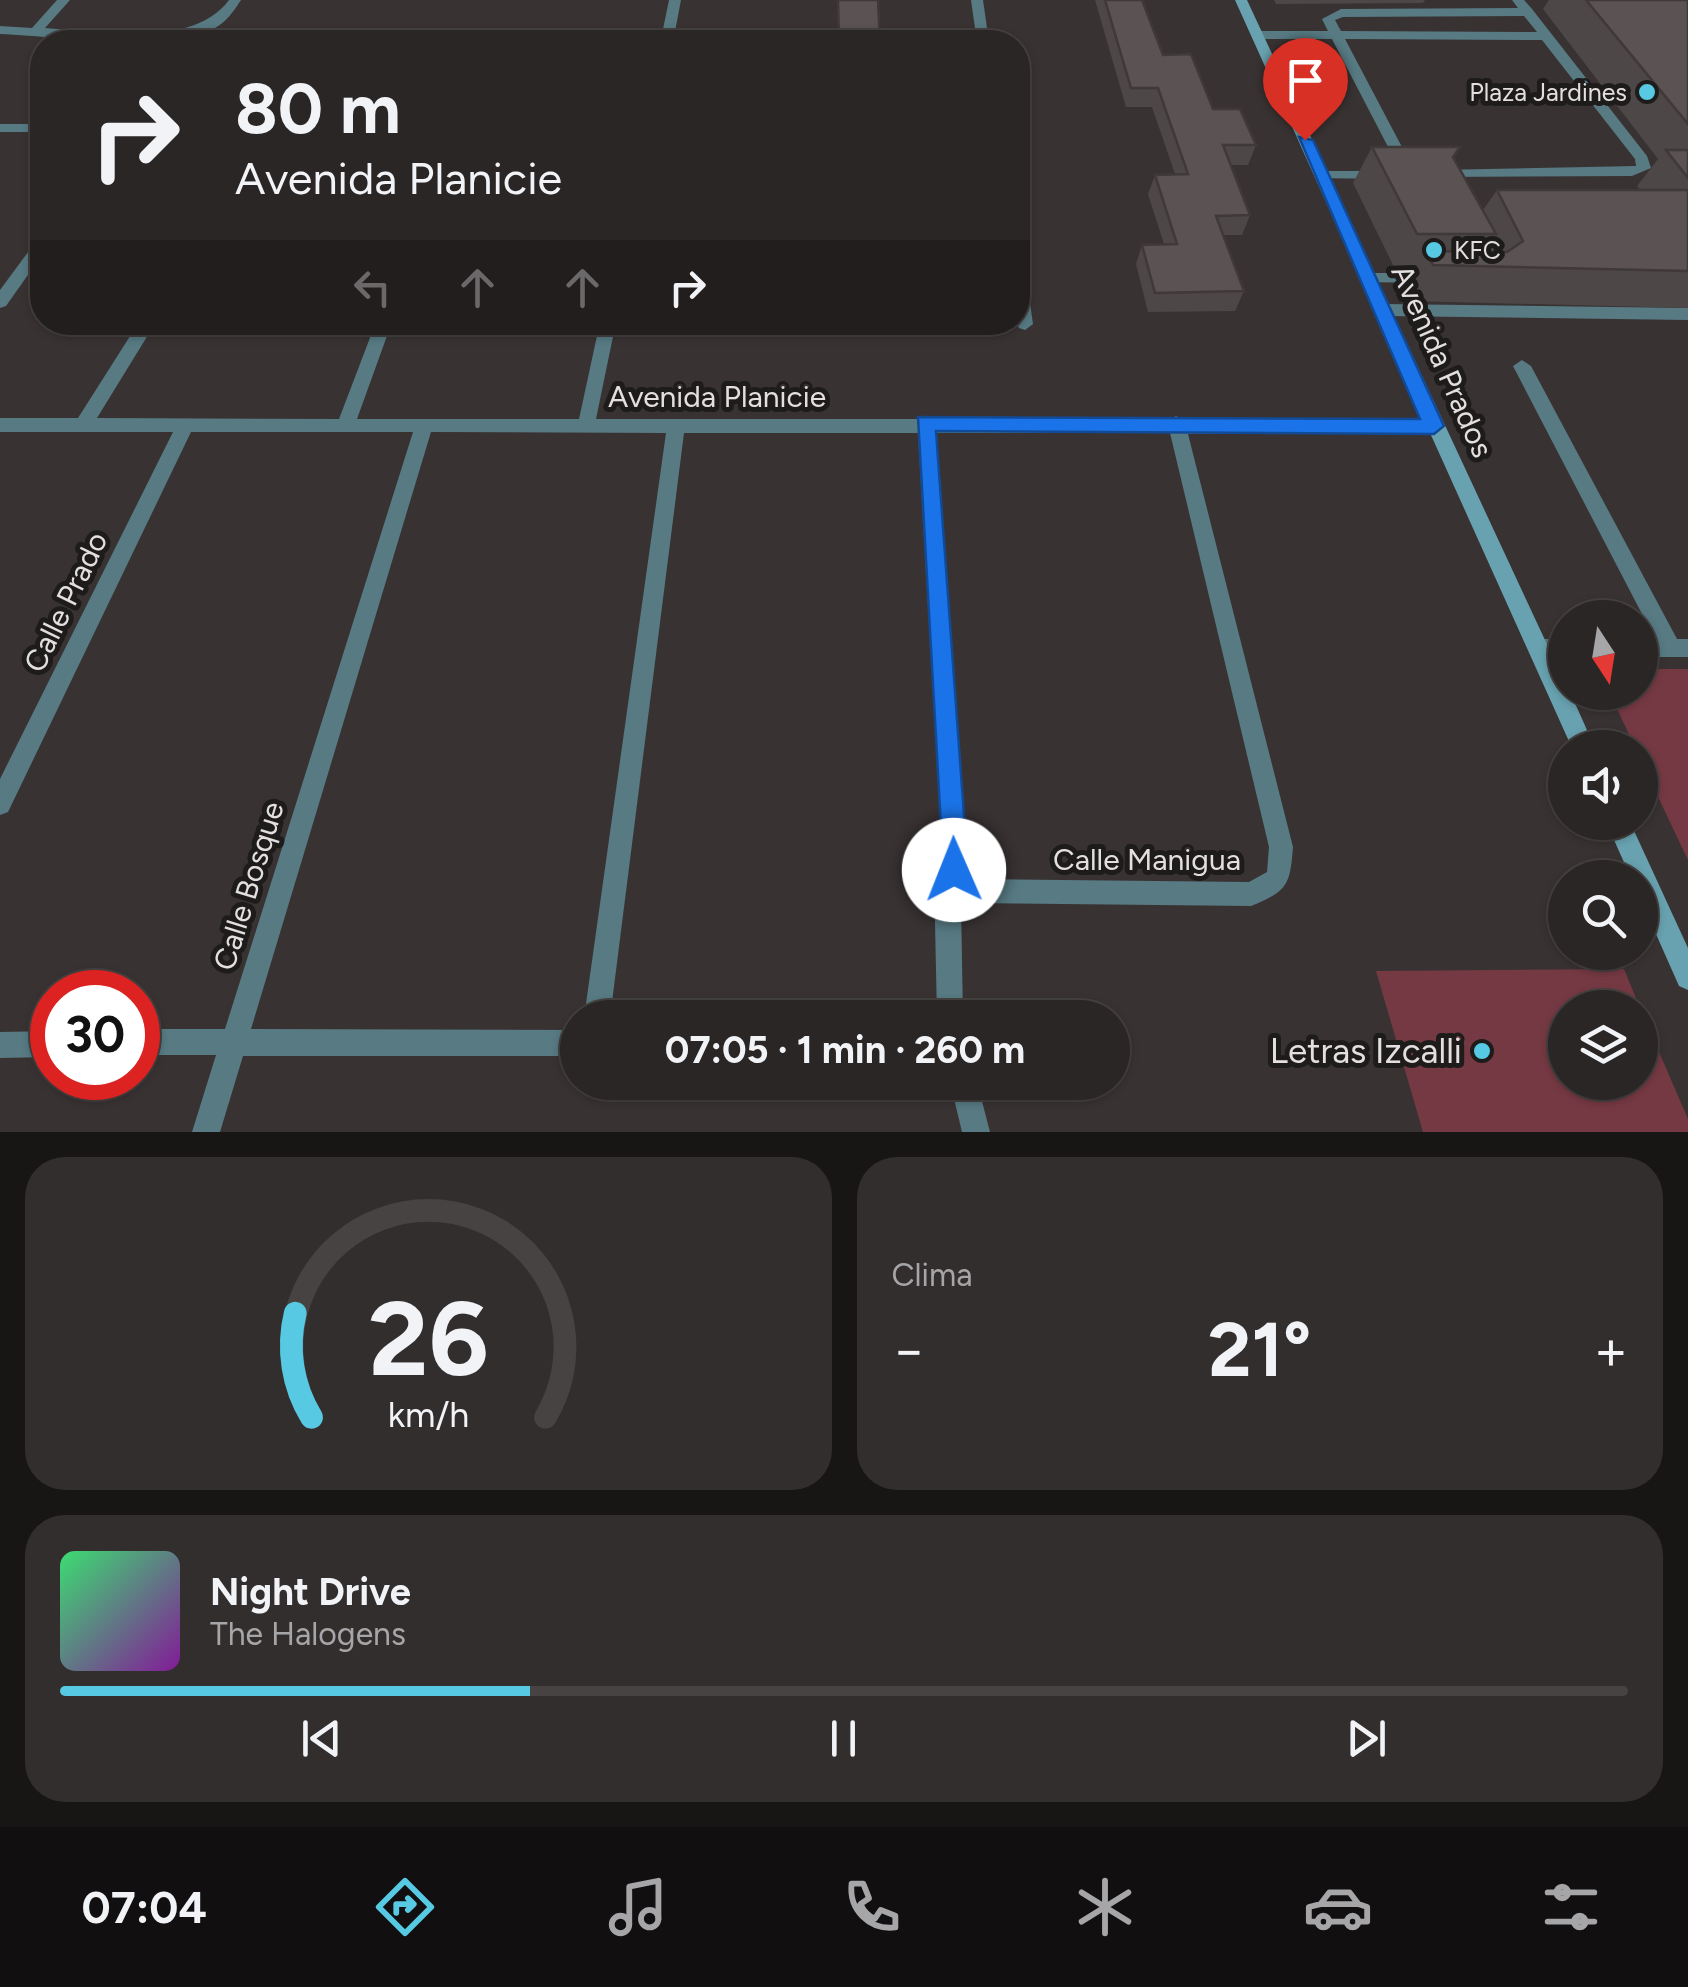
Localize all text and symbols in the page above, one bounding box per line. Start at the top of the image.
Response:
pin [1263,38,1348,141]
icon: arrive [1278,53,1333,108]
text: 80 m [235,66,401,151]
icon: right [70,70,200,200]
place label: Plaza Jardines [1469,77,1627,107]
marker: Plaza Jardines [1636,81,1658,103]
text: Avenida Planicie [235,151,562,205]
place label: KFC [1454,235,1501,265]
marker: KFC [1423,239,1445,261]
street label: Avenida Prados [1383,259,1502,463]
icon: left [345,260,400,315]
icon: ahead [450,260,505,315]
icon: ahead [555,260,610,315]
icon: right [660,260,715,315]
street label: Avenida Planicie [608,378,826,415]
street label: Calle Prado [16,526,115,678]
north arrow [1548,600,1658,710]
map controls [1548,600,1658,1100]
button: sound [1548,730,1658,840]
street label: Calle Bosque [205,797,292,975]
position arrow [902,818,1006,922]
street label: Calle Manigua [1053,841,1241,878]
button: search [1548,860,1658,970]
speed limit sign: 30 [30,970,160,1100]
button: layers [1548,990,1658,1100]
text: 07:05 · 1 min · 260 m [665,1027,1025,1073]
place label: Letras Izcalli [1270,1030,1462,1072]
marker: Letras Izcalli [1471,1040,1493,1062]
text: Clima [892,1256,973,1294]
text: 26 [368,1276,489,1401]
text: 21° [1208,1305,1311,1395]
text: − [892,1317,926,1383]
text: + [1594,1317,1628,1383]
text: km/h [387,1393,469,1436]
text: Night Drive [210,1569,411,1615]
text: The Halogens [210,1615,406,1653]
icon: previous [294,1711,349,1766]
icon: pause [816,1711,871,1766]
icon: next [1339,1711,1394,1766]
icon: directions [370,1872,440,1942]
icon: music [603,1872,673,1942]
icon: phone [837,1872,907,1942]
icon: climate [1070,1872,1140,1942]
icon: car [1303,1872,1373,1942]
icon: filters [1536,1872,1606,1942]
text: 07:04 [82,1880,207,1934]

